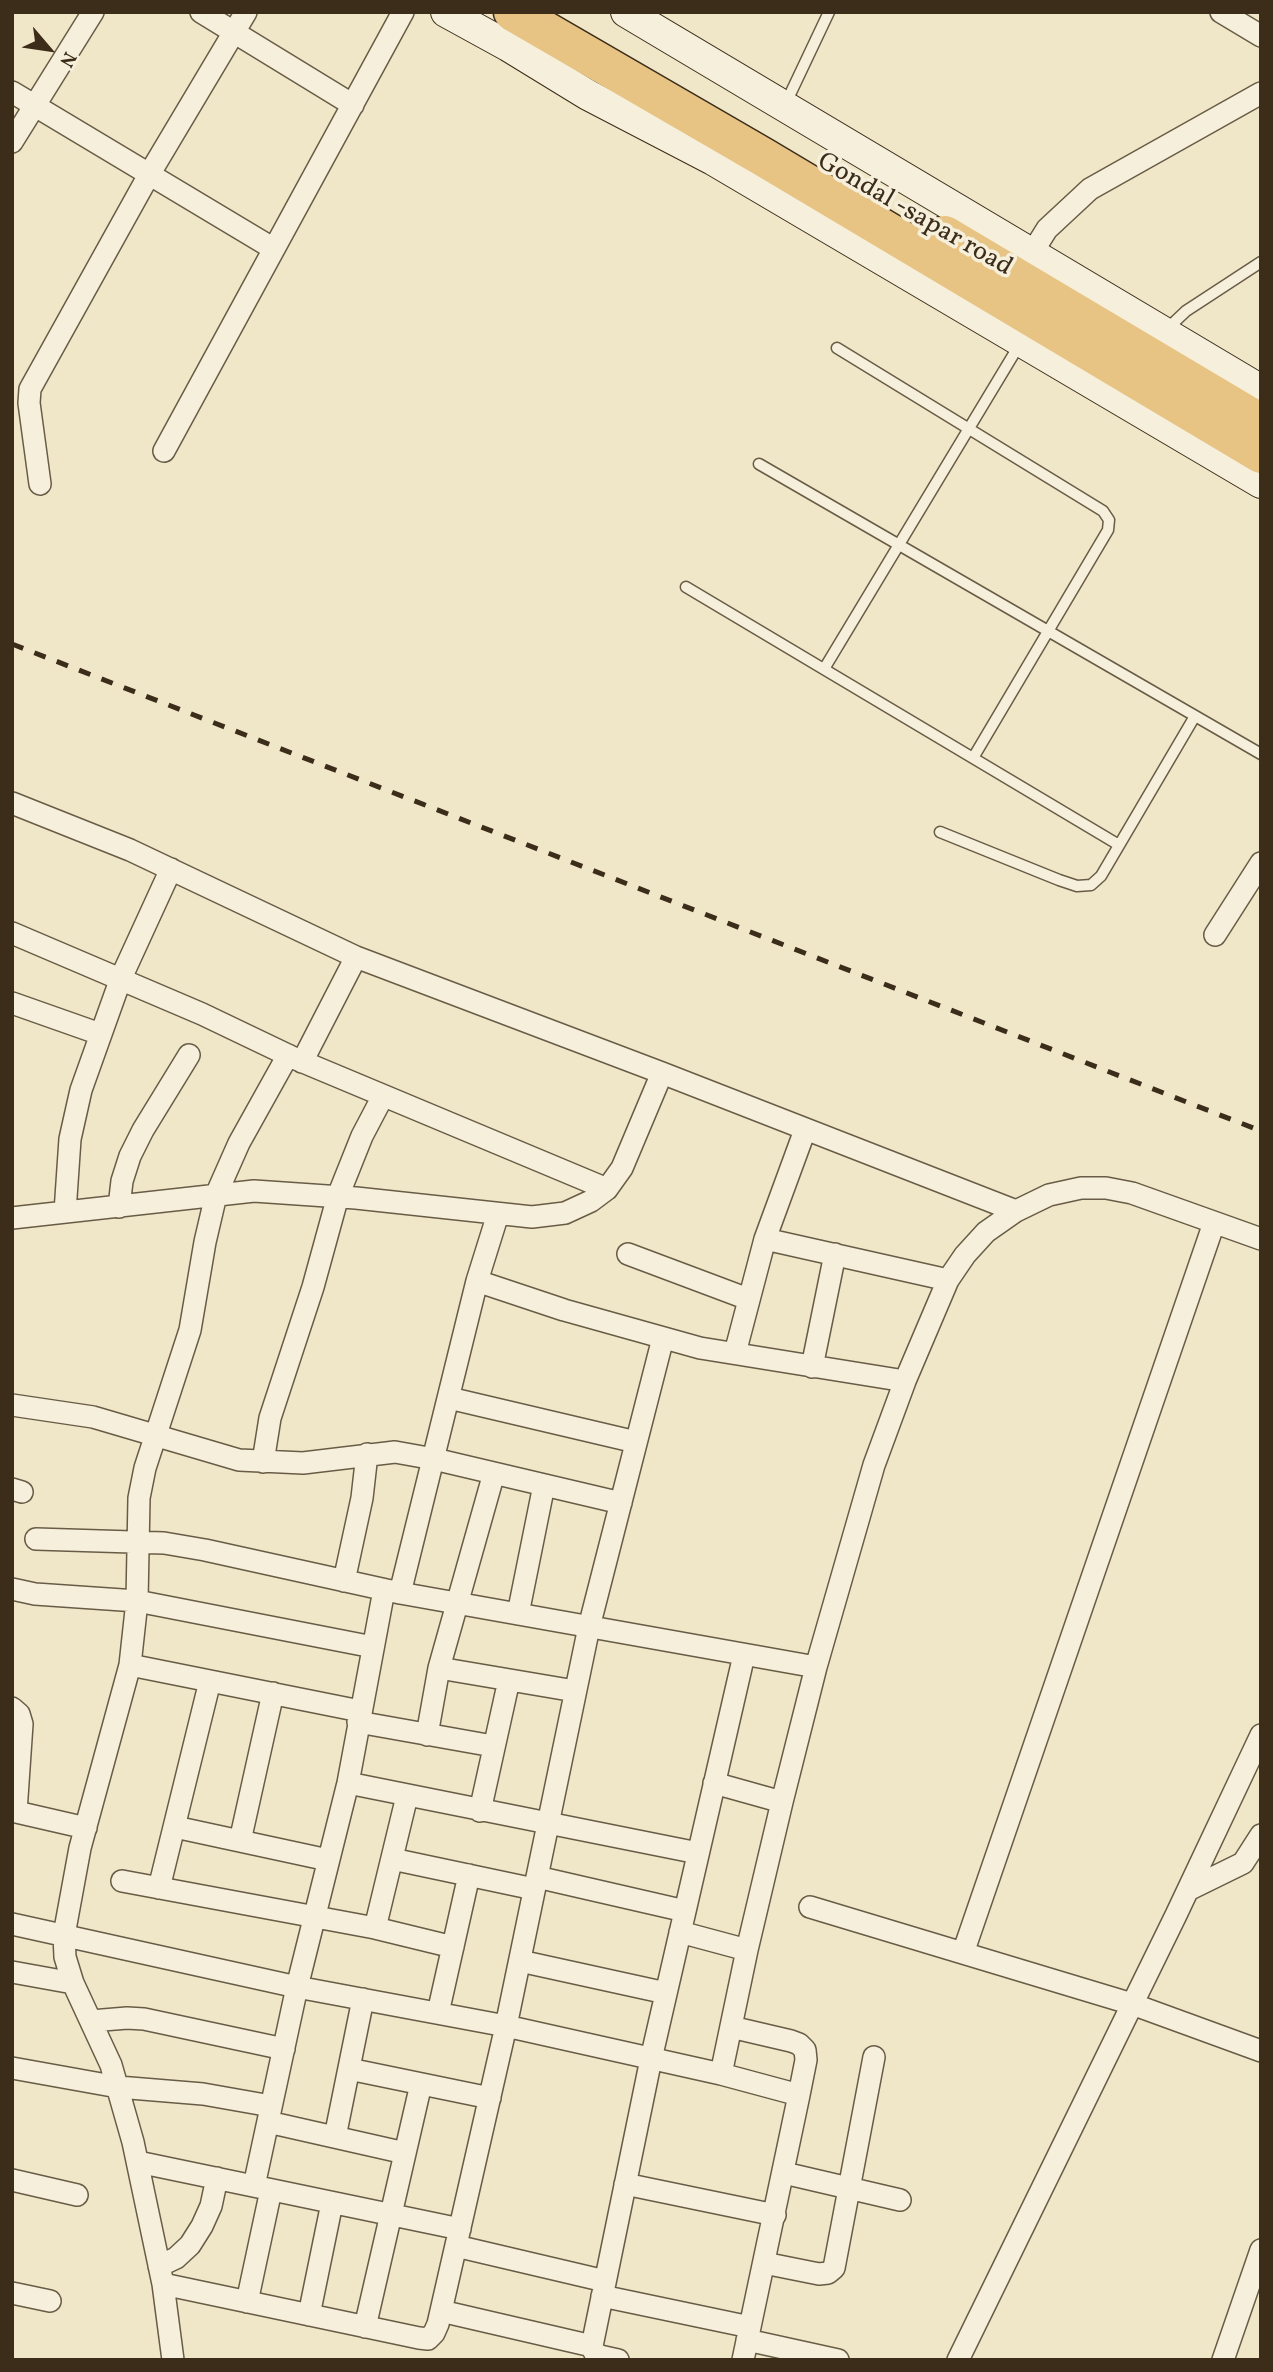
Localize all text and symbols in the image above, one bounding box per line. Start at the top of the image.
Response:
north arrow [14,14,84,84]
text: N [53,47,82,72]
street label: Gondal -sapar road [811,147,1017,285]

